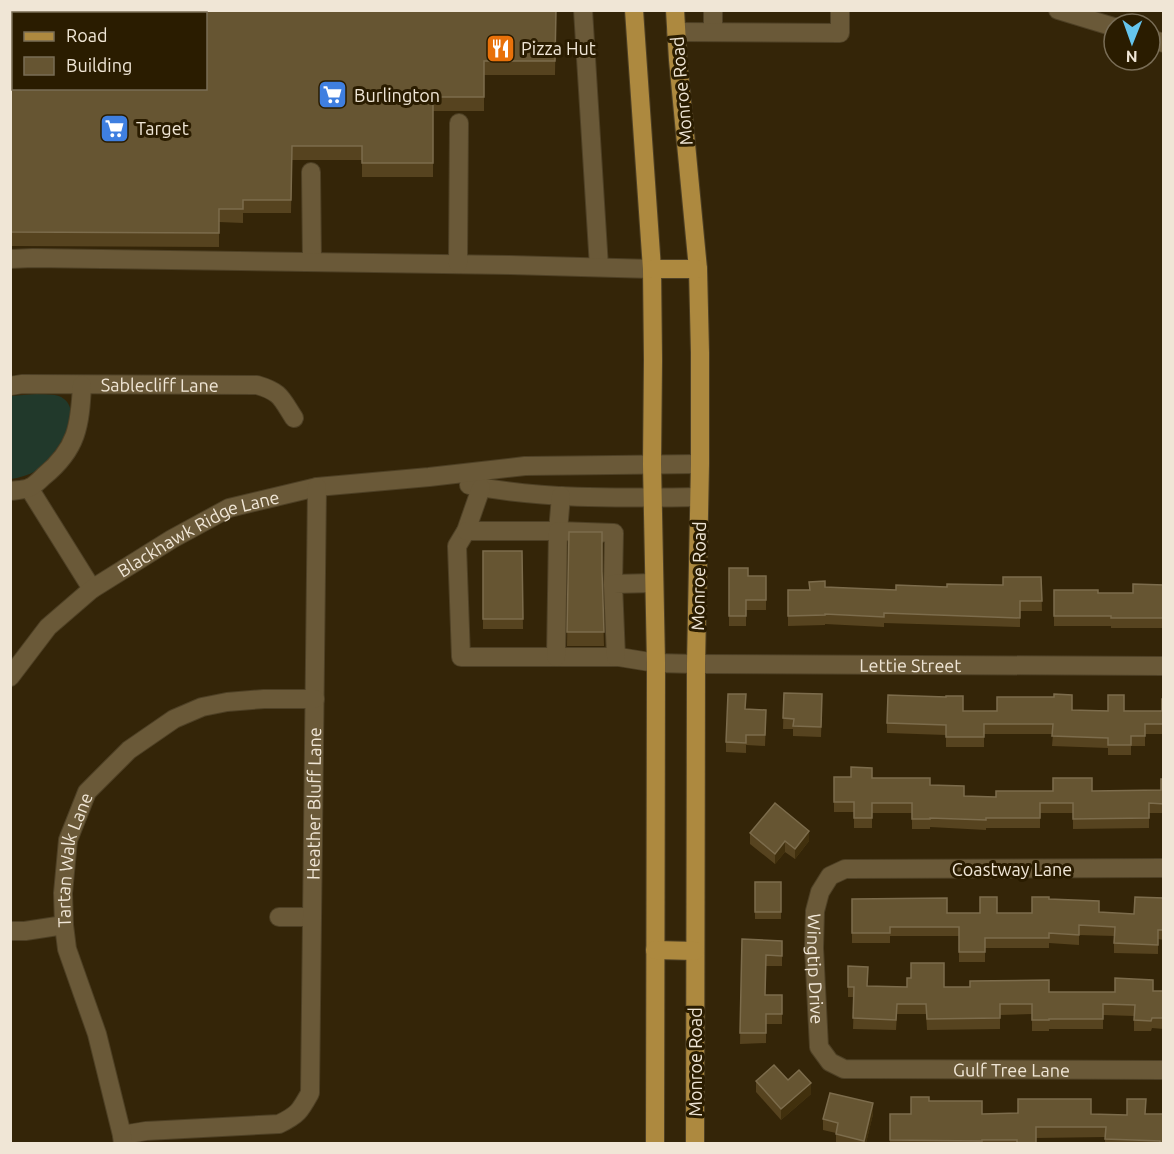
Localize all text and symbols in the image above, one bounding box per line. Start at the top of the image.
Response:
legend [12,12,207,90]
north arrow [1102,12,1162,72]
text: Road [66,25,108,45]
restaurant icon: Pizza Hut [484,32,516,64]
street label: Monroe Road [666,36,696,146]
place label: Pizza Hut [521,38,596,58]
text: N [1126,48,1138,66]
text: Building [66,55,132,75]
supermarket icon: Burlington [317,79,349,111]
place label: Burlington [354,85,440,105]
supermarket icon: Target [99,112,131,144]
place label: Target [136,118,189,138]
street label: Sablecliff Lane [101,374,219,395]
street label: Blackhawk Ridge Lane [114,486,281,581]
street label: Monroe Road [687,521,709,631]
street label: Lettie Street [859,655,961,675]
street label: Heather Bluff Lane [302,727,324,880]
street label: Tartan Walk Lane [53,789,96,928]
street label: Coastway Lane [952,859,1072,879]
street label: Wingtip Drive [804,913,828,1025]
street label: Monroe Road [685,1007,705,1117]
street label: Gulf Tree Lane [953,1059,1070,1080]

